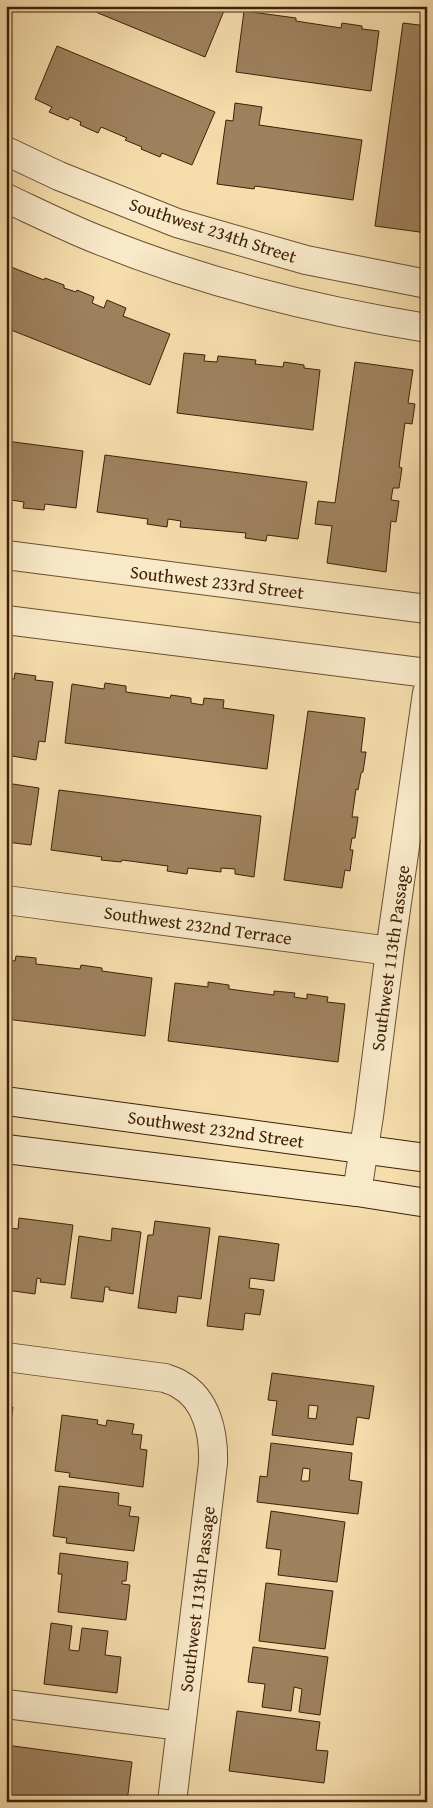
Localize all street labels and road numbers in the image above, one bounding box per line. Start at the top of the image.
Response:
street label: Southwest 234th Street [126,190,301,270]
street label: Southwest 233rd Street [129,558,306,606]
street label: Southwest 113th Passage [364,863,416,1053]
street label: Southwest 232nd Terrace [102,898,294,952]
street label: Southwest 232nd Street [126,1103,307,1155]
street label: Southwest 113th Passage [172,1504,222,1694]

